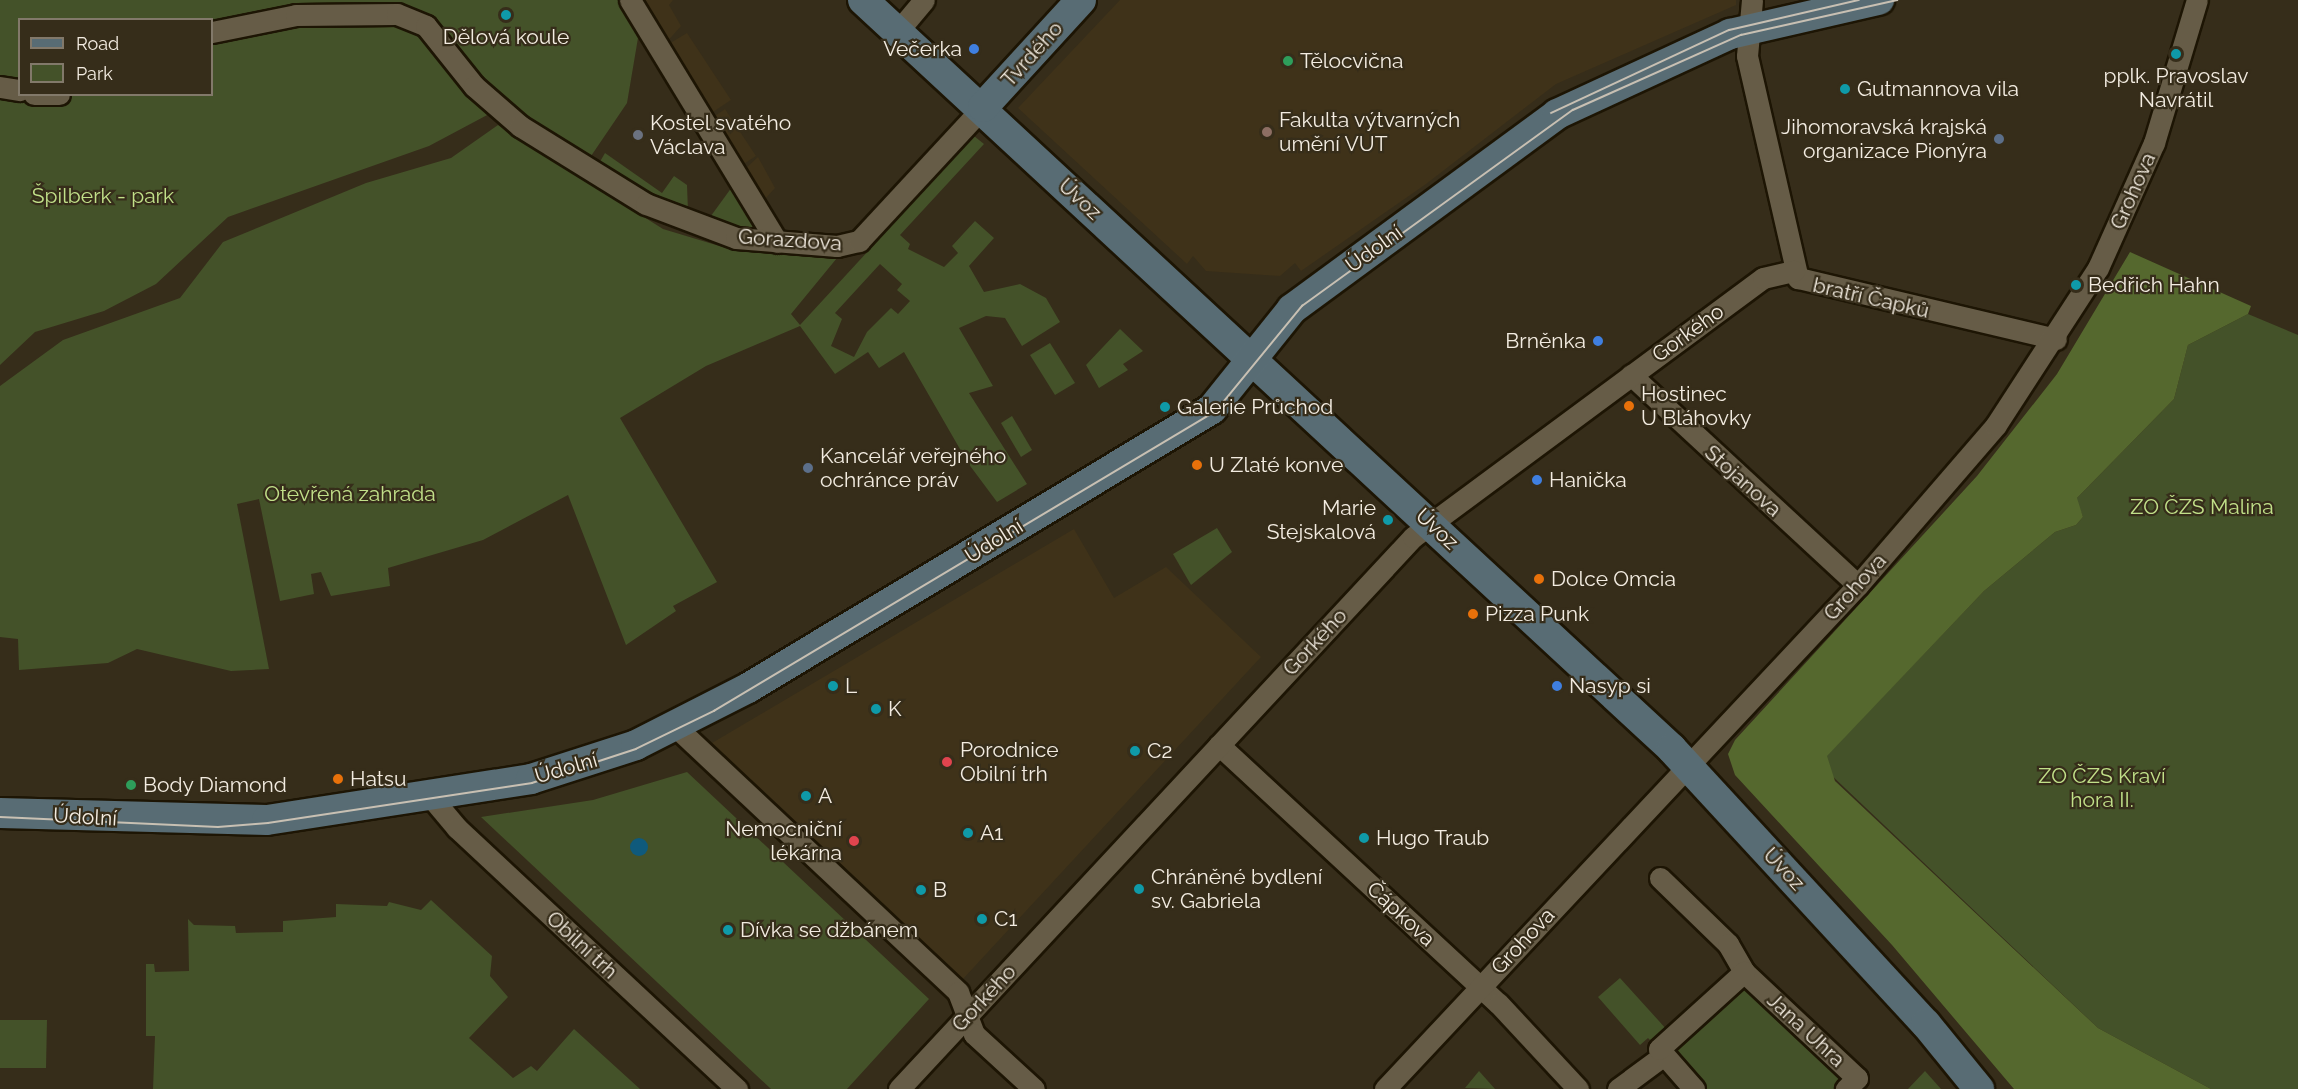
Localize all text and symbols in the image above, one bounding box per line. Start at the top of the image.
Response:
marker: Dělová koule [499,8,513,22]
street label: Tvrdého [996,16,1068,92]
legend [18,18,213,96]
place label: Dělová koule [443,24,569,50]
text: Road [76,33,119,54]
place label: Večerka [883,36,962,62]
marker: Večerka [967,42,981,56]
marker: pplk. Pravoslav Navrátil [2169,47,2183,61]
place label: Tělocvična [1300,48,1403,74]
marker: Tělocvična [1281,54,1295,68]
text: Park [76,63,113,84]
place label: pplk. Pravoslav Navrátil [2103,63,2249,113]
place label: Gutmannova vila [1857,76,2020,102]
marker: Gutmannova vila [1838,82,1852,96]
place label: Fakulta výtvarných umění VUT [1279,107,1461,157]
place label: Kostel svatého Václava [650,110,792,160]
place label: Jihomoravská krajská organizace Pionýra [1781,114,1987,164]
marker: Fakulta výtvarných umění VUT [1260,125,1274,139]
marker: Kostel svatého Václava [631,128,645,142]
marker: Jihomoravská krajská organizace Pionýra [1992,132,2006,146]
street label: Grohova [2105,149,2161,233]
street label: Úvoz [1053,173,1107,225]
park label: Špilberk - park [32,183,174,209]
street label: Údolní [1341,220,1407,278]
street label: Gorazdova [737,224,843,256]
street label: bratří Čapků [1810,272,1932,324]
place label: Bedřich Hahn [2088,272,2220,298]
marker: Bedřich Hahn [2069,278,2083,292]
street label: Gorkého [1647,299,1729,367]
place label: Brněnka [1505,328,1586,354]
marker: Brněnka [1591,334,1605,348]
place label: Hostinec U Bláhovky [1641,381,1751,431]
place label: Galerie Průchod [1177,394,1333,420]
marker: Hostinec U Bláhovky [1622,399,1636,413]
marker: Galerie Průchod [1158,400,1172,414]
street label: Stojanova [1699,440,1787,522]
place label: Kancelář veřejného ochránce práv [820,443,1007,493]
place label: U Zlaté konve [1209,452,1343,478]
marker: U Zlaté konve [1190,458,1204,472]
marker: Kancelář veřejného ochránce práv [801,461,815,475]
place label: Hanička [1549,467,1627,493]
marker: Hanička [1530,473,1544,487]
park label: Otevřená zahrada [264,481,436,507]
park label: ZO ČZS Malina [2130,494,2274,520]
place label: Marie Stejskalová [1267,495,1376,545]
street label: Úvoz [1410,503,1464,555]
street label: Údolní [960,513,1028,569]
marker: Marie Stejskalová [1381,513,1395,527]
street label: Grohova [1818,548,1892,626]
place label: Dolce Omcia [1551,566,1676,592]
marker: Dolce Omcia [1532,572,1546,586]
place label: Pizza Punk [1485,601,1589,627]
street label: Gorkého [1278,603,1352,681]
marker: Pizza Punk [1466,607,1480,621]
place label: L [845,673,857,699]
place label: Nasyp si [1569,673,1651,699]
marker: L [826,679,840,693]
marker: Nasyp si [1550,679,1564,693]
place label: K [888,696,902,722]
marker: K [869,702,883,716]
place label: Porodnice Obilní trh [960,737,1059,787]
place label: C2 [1147,738,1172,764]
marker: C2 [1128,744,1142,758]
street label: Údolní [532,747,600,789]
marker: Porodnice Obilní trh [938,753,956,771]
park label: ZO ČZS Kraví hora II. [2038,763,2166,813]
place label: Hatsu [350,766,406,792]
place label: Body Diamond [143,772,287,798]
marker: Hatsu [331,772,345,786]
marker: Body Diamond [124,778,138,792]
place label: A [818,783,832,809]
marker: A [799,789,813,803]
street label: Údolní [53,803,117,831]
place label: Nemocniční lékárna [725,816,842,866]
place label: A1 [980,820,1003,846]
place label: Hugo Traub [1376,825,1490,851]
marker: A1 [961,826,975,840]
marker: Hugo Traub [1357,831,1371,845]
marker: Nemocniční lékárna [847,834,861,848]
street label: Úvoz [1758,842,1810,896]
place label: Chráněné bydlení sv. Gabriela [1151,864,1322,914]
street label: Čápkova [1362,876,1440,952]
place label: B [933,877,947,903]
marker: Chráněné bydlení sv. Gabriela [1132,882,1146,896]
marker: B [914,883,928,897]
street label: Grohova [1486,903,1560,979]
street label: Obilní trh [541,906,623,984]
place label: C1 [994,906,1017,932]
marker: C1 [975,912,989,926]
place label: Dívka se džbánem [740,917,918,943]
marker: Dívka se džbánem [721,923,735,937]
street label: Gorkého [947,959,1021,1037]
street label: Jana Uhra [1762,988,1850,1072]

